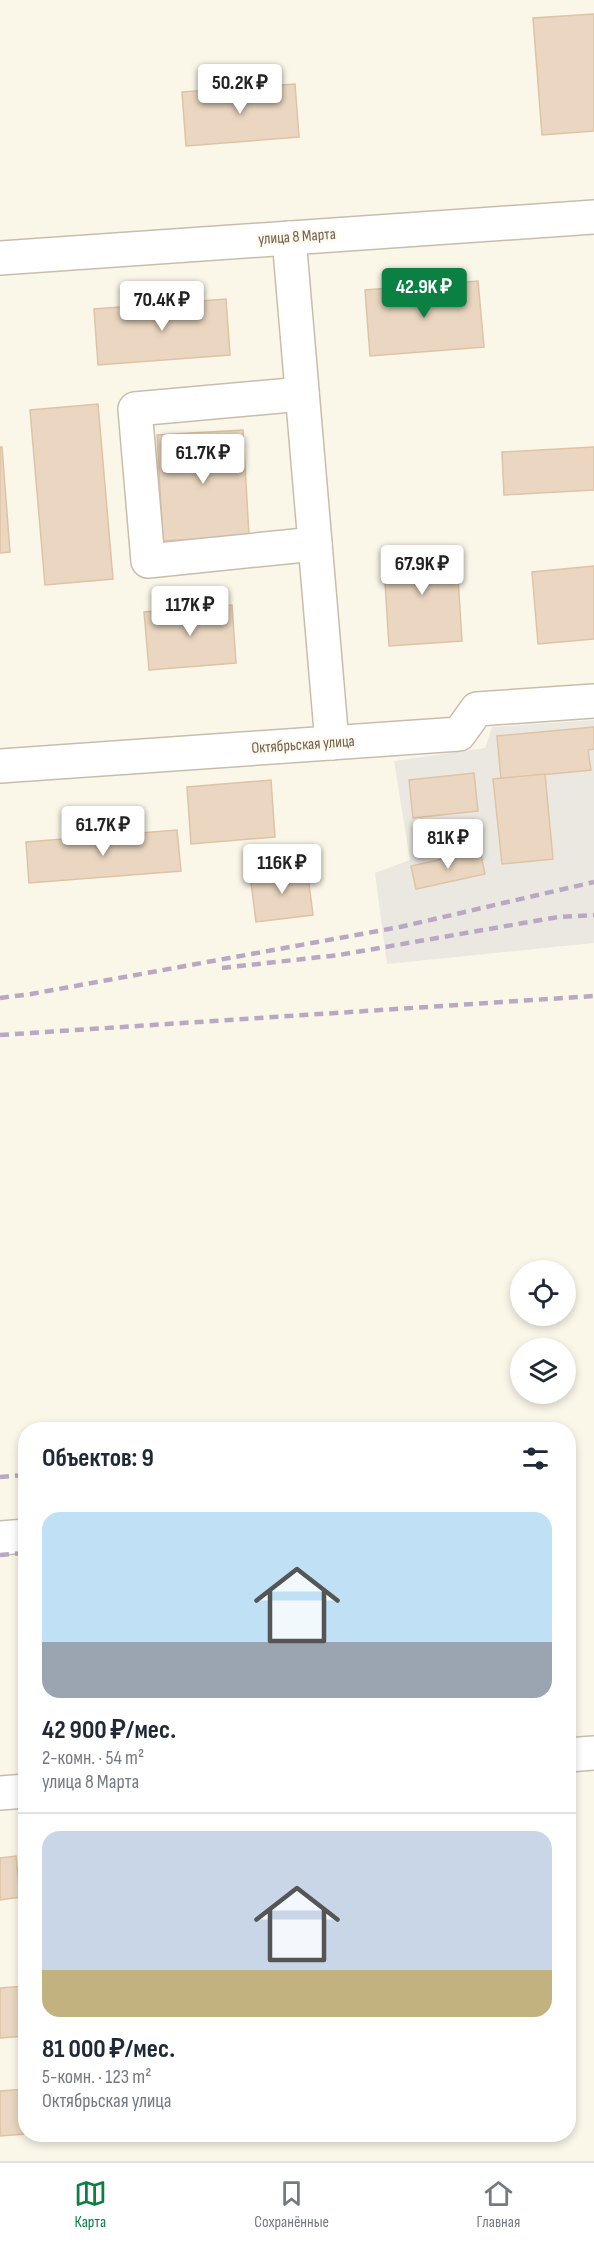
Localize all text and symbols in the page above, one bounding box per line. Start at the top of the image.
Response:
pin: 50.2K ₽ [185,64,295,115]
text: 50.2K ₽ [212,71,268,95]
street label: улица 8 Марта [258,225,336,249]
pin: 42.9K ₽ [369,268,479,319]
text: 42.9K ₽ [396,275,452,299]
pin: 70.4K ₽ [107,281,217,332]
text: 70.4K ₽ [134,288,190,312]
pin: 61.7K ₽ [148,434,258,485]
text: 61.7K ₽ [175,441,231,465]
pin: 67.9K ₽ [367,545,477,596]
text: 67.9K ₽ [395,552,449,576]
pin: 117K ₽ [141,586,239,637]
text: 117K ₽ [165,593,215,617]
street label: Октябрьская улица [251,732,355,758]
pin: 61.7K ₽ [48,806,158,857]
text: 61.7K ₽ [75,813,131,837]
pin: 81K ₽ [406,819,490,870]
text: 81K ₽ [427,826,469,850]
pin: 116K ₽ [233,844,331,895]
text: 116K ₽ [257,851,307,875]
map controls [510,1260,576,1404]
button: locate [510,1260,576,1326]
button: layers [510,1338,576,1404]
icon: filters [519,1442,552,1475]
text: Объектов: 9 [42,1443,154,1474]
icon: home [243,1551,351,1659]
text: 42 900 ₽/мес. [42,1715,176,1746]
text: 2-комн. · 54 m² [42,1746,144,1770]
text: улица 8 Марта [42,1770,139,1794]
icon: home [243,1870,351,1978]
text: 81 000 ₽/мес. [42,2034,175,2065]
text: 5-комн. · 123 m² [42,2065,151,2089]
text: Октябрьская улица [42,2089,171,2113]
tab: Карта [74,2177,107,2232]
tab: Сохранённые [254,2177,329,2232]
tab: Главная [477,2177,520,2232]

